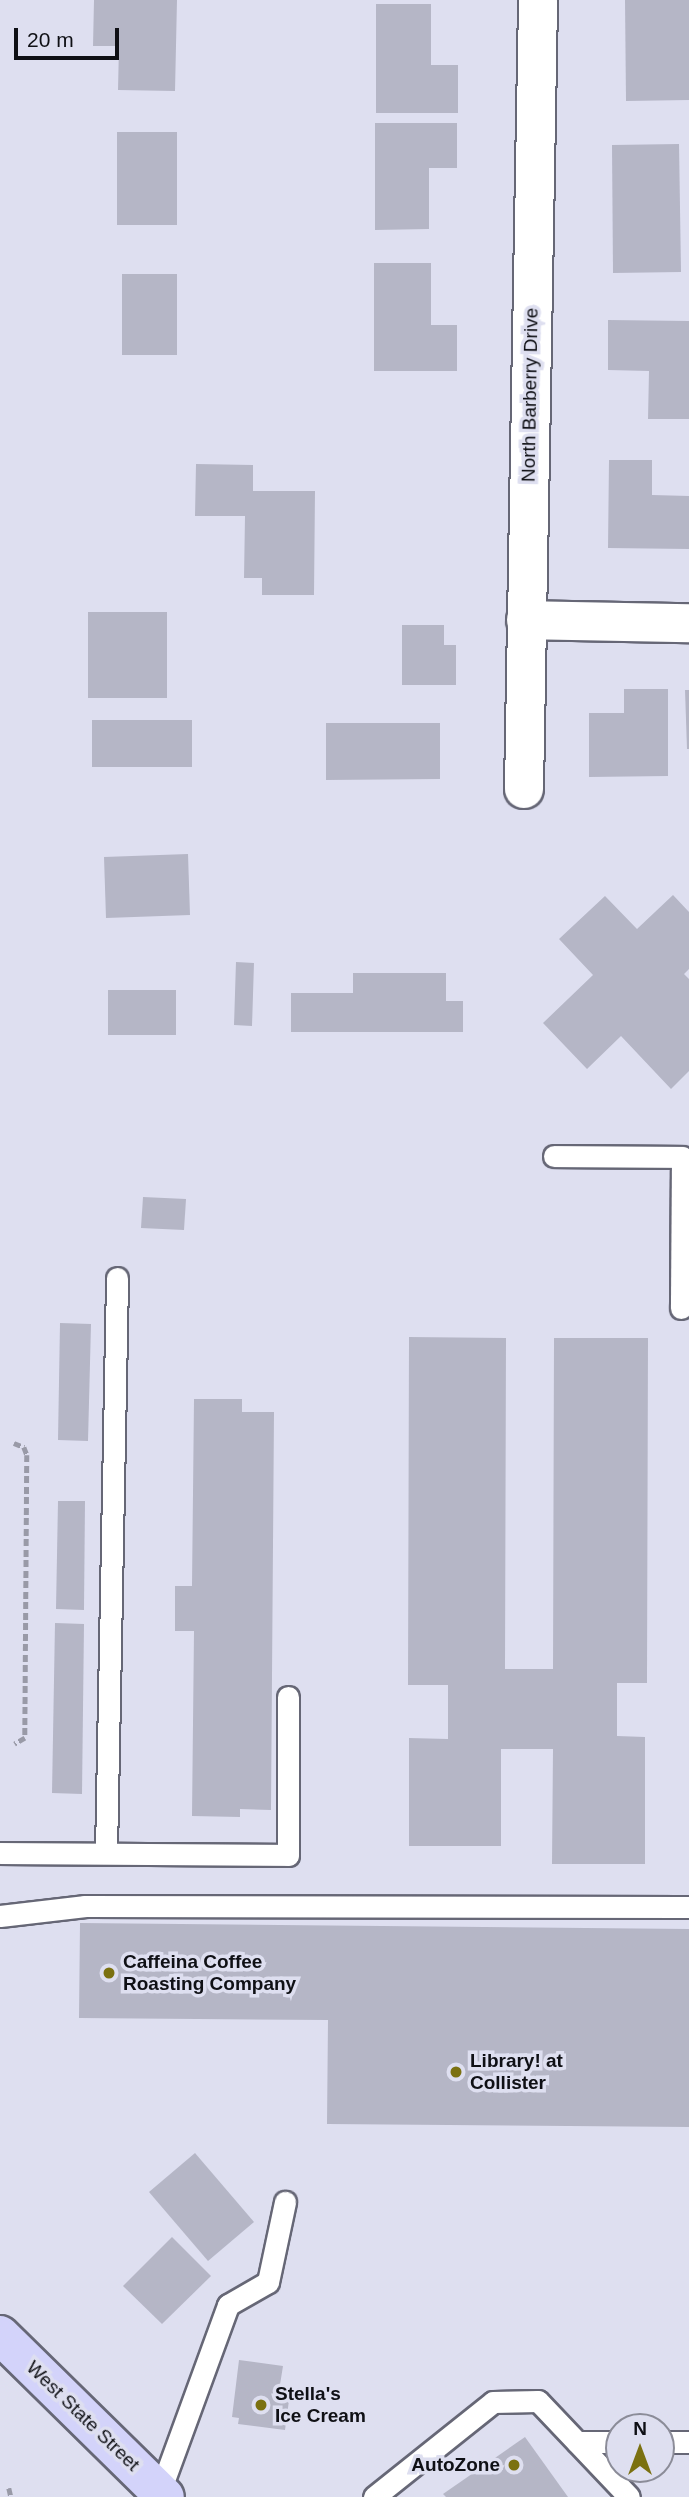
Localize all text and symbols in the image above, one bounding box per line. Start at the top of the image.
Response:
scale bar [18,14,122,58]
text: 20 m [27,28,74,51]
street label: North Barberry Drive [517,308,543,482]
place label: Caffeina Coffee Roasting Company [123,1951,296,1995]
marker: Caffeina Coffee Roasting Company [101,1965,117,1981]
place label: Library! at Collister [470,2050,563,2094]
marker: Library! at Collister [448,2064,464,2080]
street label: West State Street [22,2356,144,2476]
place label: Stella's Ice Cream [275,2383,366,2427]
marker: Stella's Ice Cream [253,2397,269,2413]
north arrow [605,2413,675,2483]
text: N [633,2418,647,2439]
place label: AutoZone [411,2454,500,2476]
marker: AutoZone [506,2457,522,2473]

